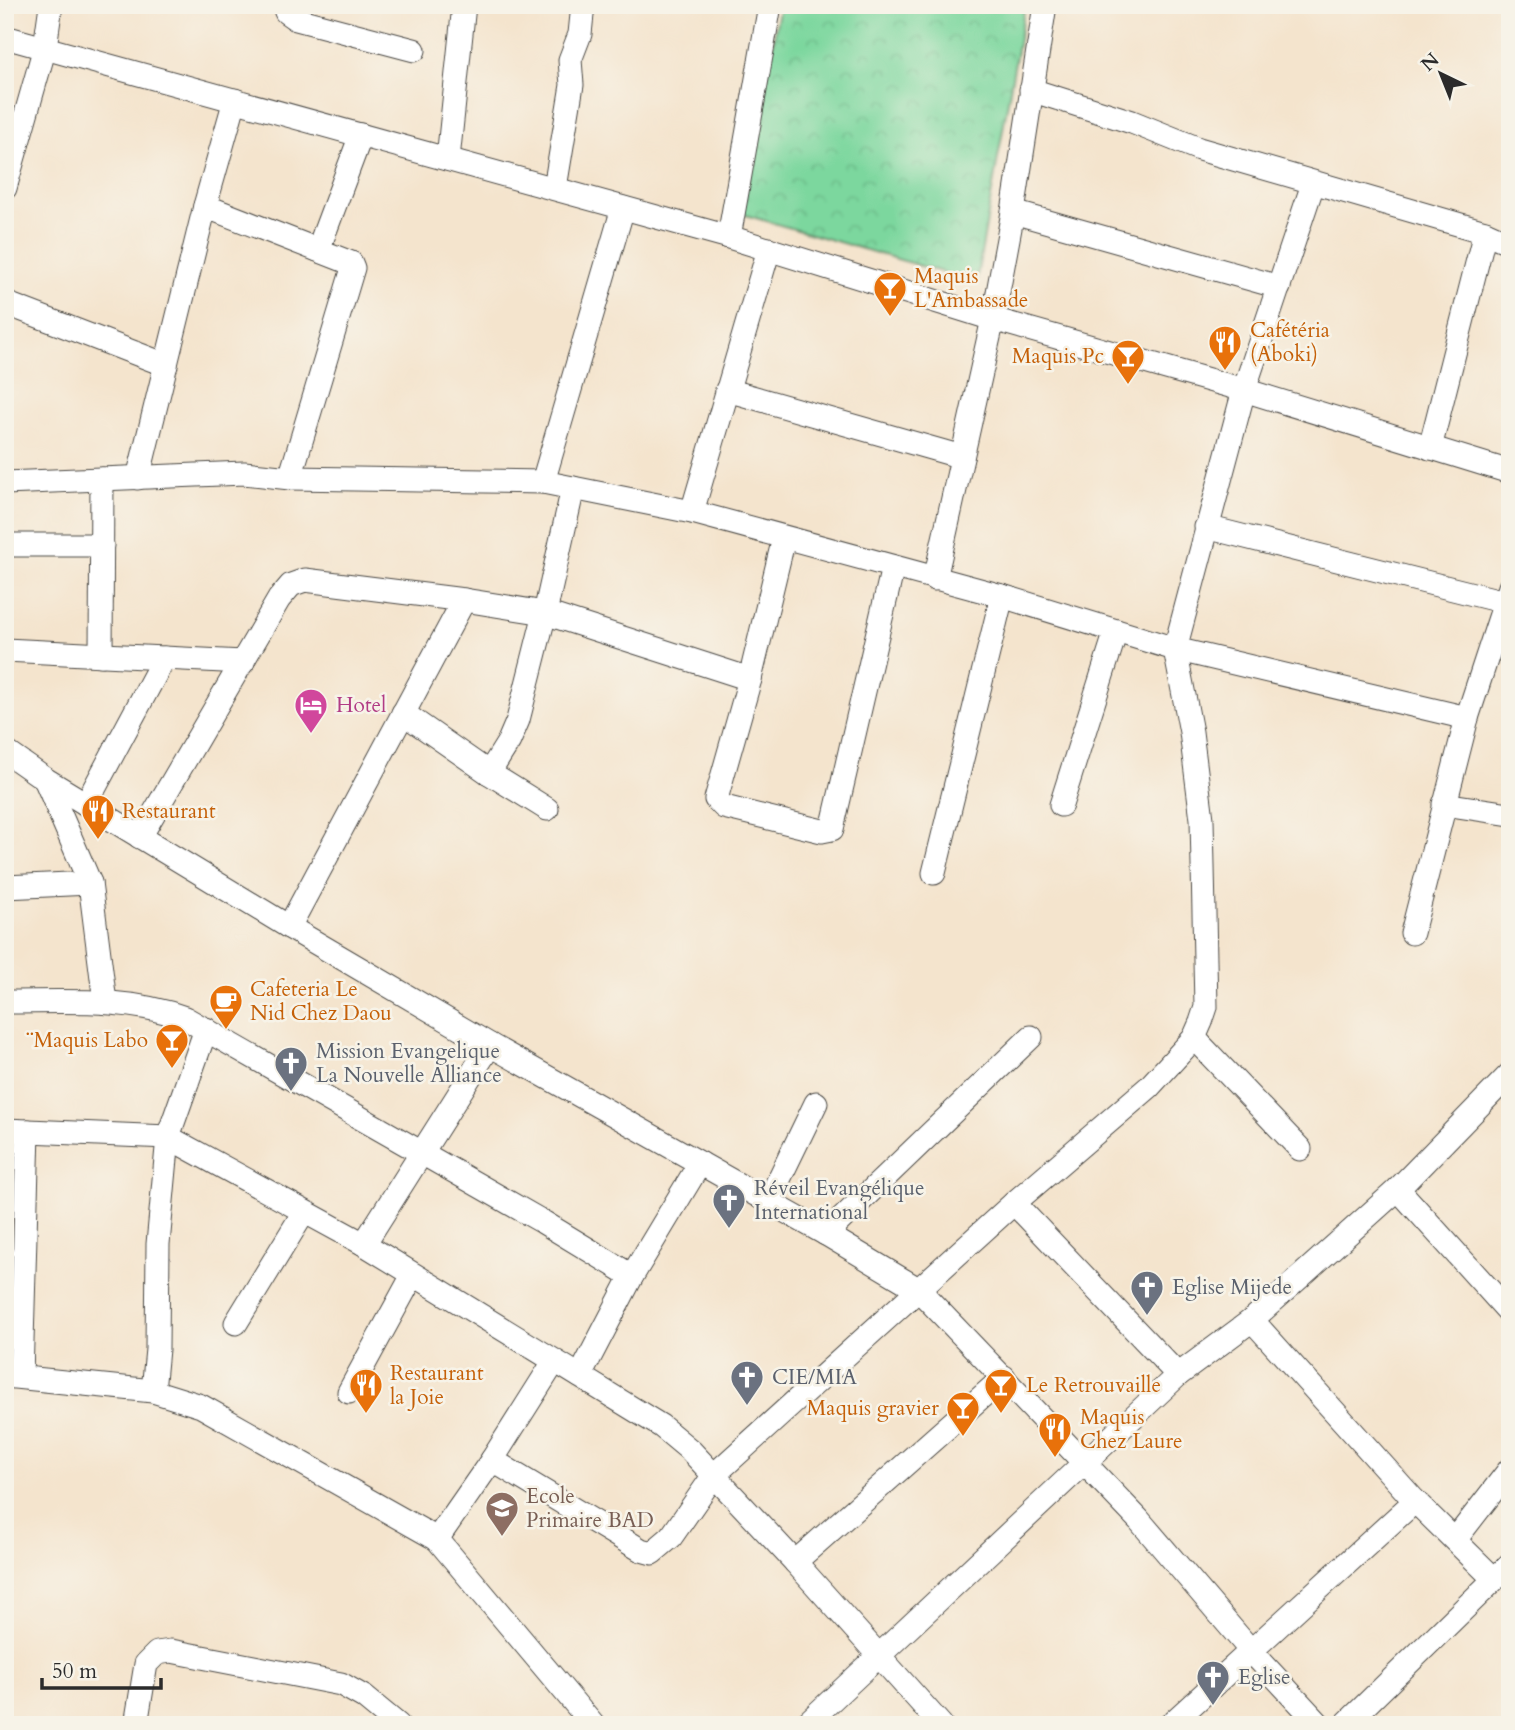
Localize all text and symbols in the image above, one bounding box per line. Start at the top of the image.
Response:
north arrow [1406,38,1476,108]
text: N [1415,47,1445,77]
place label: Maquis L'Ambassade [914,262,1028,315]
bar icon: Maquis L'Ambassade [871,269,909,318]
place label: Cafétéria (Aboki) [1250,316,1330,369]
restaurant icon: Cafétéria (Aboki) [1206,323,1244,372]
bar icon: Maquis Pc [1109,337,1147,386]
place label: Maquis Pc [1012,342,1104,371]
hotel icon: Hotel [292,686,330,735]
place label: Hotel [336,691,386,720]
restaurant icon: Restaurant [79,792,117,841]
place label: Restaurant [122,797,216,826]
place label: Cafeteria Le Nid Chez Daou [250,975,392,1028]
cafe icon: Cafeteria Le Nid Chez Daou [207,982,245,1031]
bar icon: ¨Maquis Labo [153,1021,191,1070]
place label: ¨Maquis Labo [26,1026,148,1055]
place label: Mission Evangelique La Nouvelle Alliance [316,1037,502,1090]
church icon: Mission Evangelique La Nouvelle Alliance [272,1044,310,1093]
place label: Réveil Evangélique International [754,1174,925,1227]
church icon: Réveil Evangélique International [710,1181,748,1230]
church icon: Eglise Mijede [1128,1268,1166,1317]
place label: Eglise Mijede [1172,1273,1292,1302]
church icon: CIE/MIA [728,1358,766,1407]
place label: Restaurant la Joie [390,1359,484,1412]
place label: CIE/MIA [772,1363,857,1392]
restaurant icon: Restaurant la Joie [347,1366,385,1415]
bar icon: Le Retrouvaille [982,1366,1020,1415]
place label: Le Retrouvaille [1026,1371,1161,1400]
bar icon: Maquis gravier [944,1389,982,1438]
place label: Maquis gravier [807,1394,939,1423]
place label: Maquis Chez Laure [1080,1403,1183,1456]
restaurant icon: Maquis Chez Laure [1036,1410,1074,1459]
place label: Ecole Primaire BAD [526,1482,654,1535]
school or university icon: Ecole Primaire BAD [483,1489,521,1538]
scale bar [42,1646,161,1690]
text: 50 m [52,1657,97,1686]
church icon: Eglise [1194,1658,1232,1707]
place label: Eglise [1238,1663,1291,1692]

